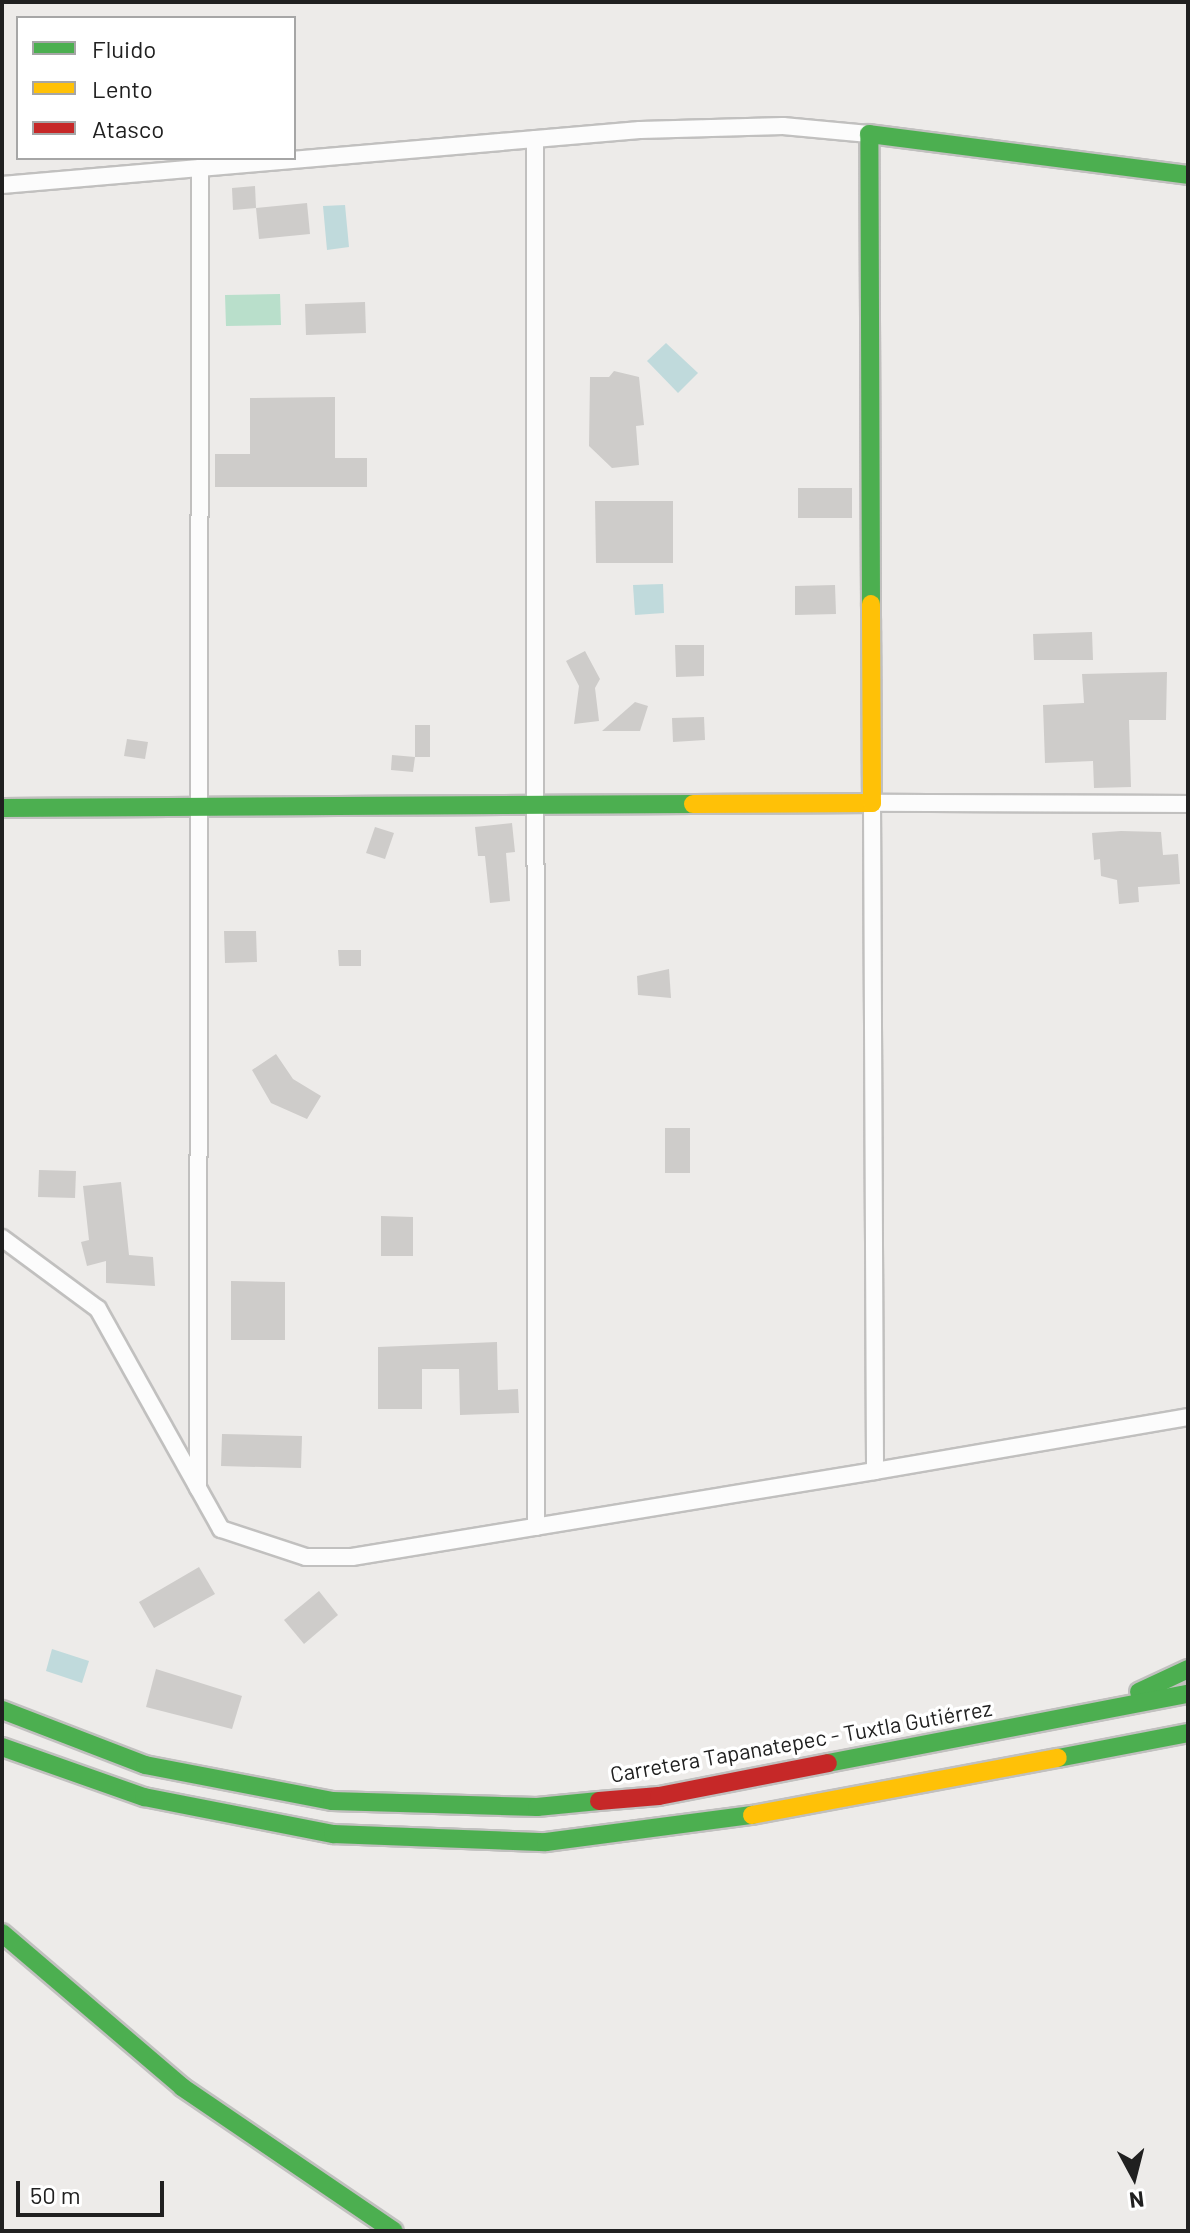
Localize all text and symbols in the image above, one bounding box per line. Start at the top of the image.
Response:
legend [16,16,296,160]
text: Fluido [92,34,156,63]
text: Lento [92,74,153,103]
text: Atasco [92,114,164,143]
street label: Carretera Tapanatepec - Tuxtla Gutiérrez [608,1694,994,1788]
north arrow [1094,2137,1174,2217]
scale bar [20,2165,168,2215]
text: 50 m [30,2180,81,2209]
text: N [1128,2187,1146,2215]

